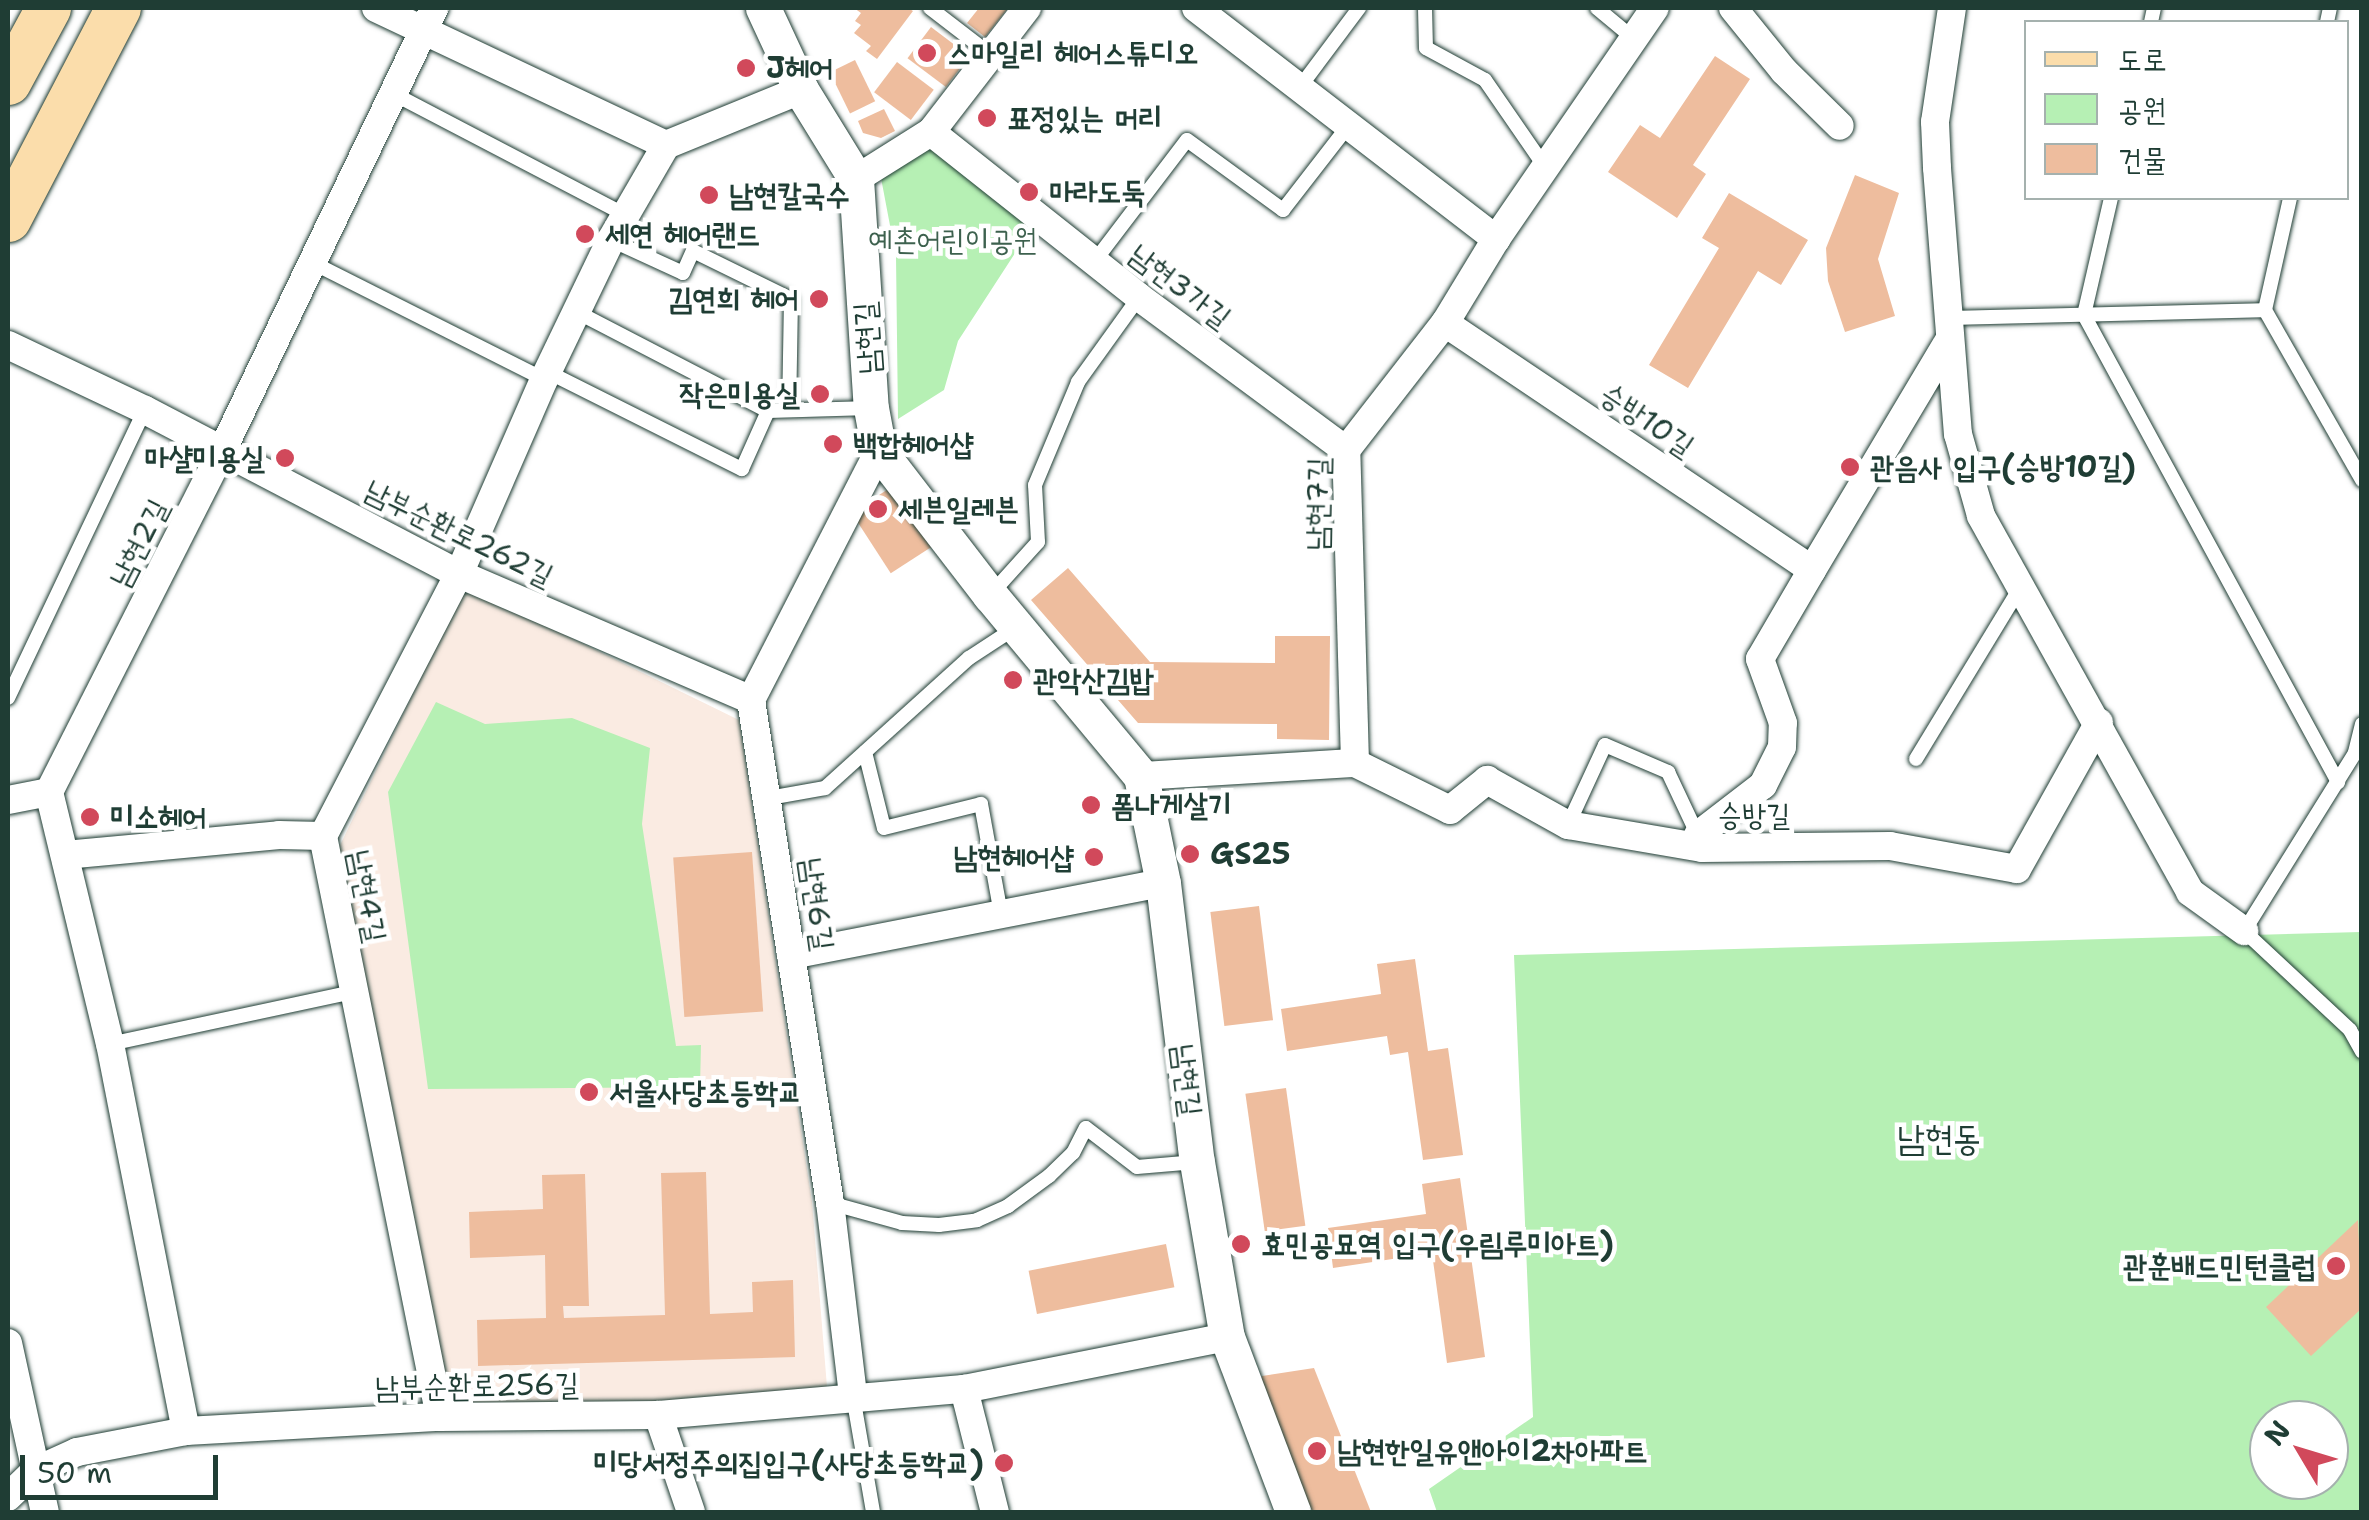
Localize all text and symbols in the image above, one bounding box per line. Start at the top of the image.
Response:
legend [2024,20,2349,200]
place label: 스마일리 헤어스튜디오 [947,35,1199,71]
text: 도로 [2118,39,2166,80]
marker: 스마일리 헤어스튜디오 [916,42,938,64]
place label: J헤어 [766,50,833,86]
marker: J헤어 [735,57,757,79]
text: 공원 [2118,89,2166,130]
place label: 표정있는 머리 [1007,100,1162,136]
marker: 표정있는 머리 [976,107,998,129]
text: 건물 [2118,139,2166,180]
place label: 마라도둑 [1049,174,1146,210]
place label: 남현칼국수 [729,177,850,213]
marker: 마라도둑 [1018,181,1040,203]
marker: 남현칼국수 [698,184,720,206]
place label: 세연 헤어랜드 [605,216,760,252]
park label: 예촌어린이공원 [869,222,1037,258]
marker: 세연 헤어랜드 [574,223,596,245]
street label: 남현3가길 [1122,236,1238,336]
place label: 김연희 헤어 [668,281,799,317]
marker: 김연희 헤어 [808,288,830,310]
street label: 남현길 [847,301,887,375]
place label: 작은미용실 [679,376,800,412]
street label: 승방10길 [1593,376,1701,464]
marker: 작은미용실 [809,383,831,405]
place label: 백합헤어샵 [853,426,974,462]
marker: 백합헤어샵 [822,433,844,455]
place label: 마샬미용실 [144,440,265,476]
marker: 마샬미용실 [274,447,296,469]
place label: 관음사 입구(승방10길) [1870,449,2136,485]
marker: 관음사 입구(승방10길) [1839,456,1861,478]
street label: 남현7길 [1299,457,1337,551]
street label: 남부순환로262길 [359,472,559,594]
place label: 세븐일레븐 [898,491,1019,527]
street label: 남현2길 [102,493,176,593]
marker: 세븐일레븐 [867,498,889,520]
place label: 관악산김밥 [1033,662,1154,698]
marker: 관악산김밥 [1002,669,1024,691]
place label: 폼나게살기 [1111,787,1232,823]
marker: 폼나게살기 [1080,794,1102,816]
street label: 승방길 [1718,797,1790,833]
place label: 미소헤어 [110,799,207,835]
marker: 미소헤어 [79,806,101,828]
place label: GS25 [1210,836,1291,872]
place label: 남현헤어샵 [953,839,1074,875]
marker: GS25 [1179,843,1201,865]
marker: 남현헤어샵 [1083,846,1105,868]
street label: 남현4길 [340,847,394,945]
street label: 남현6길 [793,855,841,953]
street label: 남현길 [1165,1042,1209,1118]
place label: 서울사당초등학교 [609,1074,802,1110]
marker: 서울사당초등학교 [578,1081,600,1103]
district label: 남현동 [1897,1117,1981,1159]
place label: 효민공묘역 입구(우림루미아트) [1261,1226,1614,1262]
marker: 효민공묘역 입구(우림루미아트) [1230,1233,1252,1255]
place label: 관훈배드민턴클럽 [2123,1248,2316,1284]
marker: 관훈배드민턴클럽 [2325,1255,2347,1277]
street label: 남부순환로256길 [375,1366,579,1406]
north arrow [2249,1400,2349,1500]
text: N [2255,1412,2299,1453]
place label: 남현한일유앤아이2차아파트 [1337,1433,1648,1469]
scale bar [25,1435,222,1497]
marker: 남현한일유앤아이2차아파트 [1306,1440,1328,1462]
place label: 미당서정주의집입구(사당초등학교) [593,1445,984,1481]
text: 50 m [37,1452,112,1493]
marker: 미당서정주의집입구(사당초등학교) [993,1452,1015,1474]

